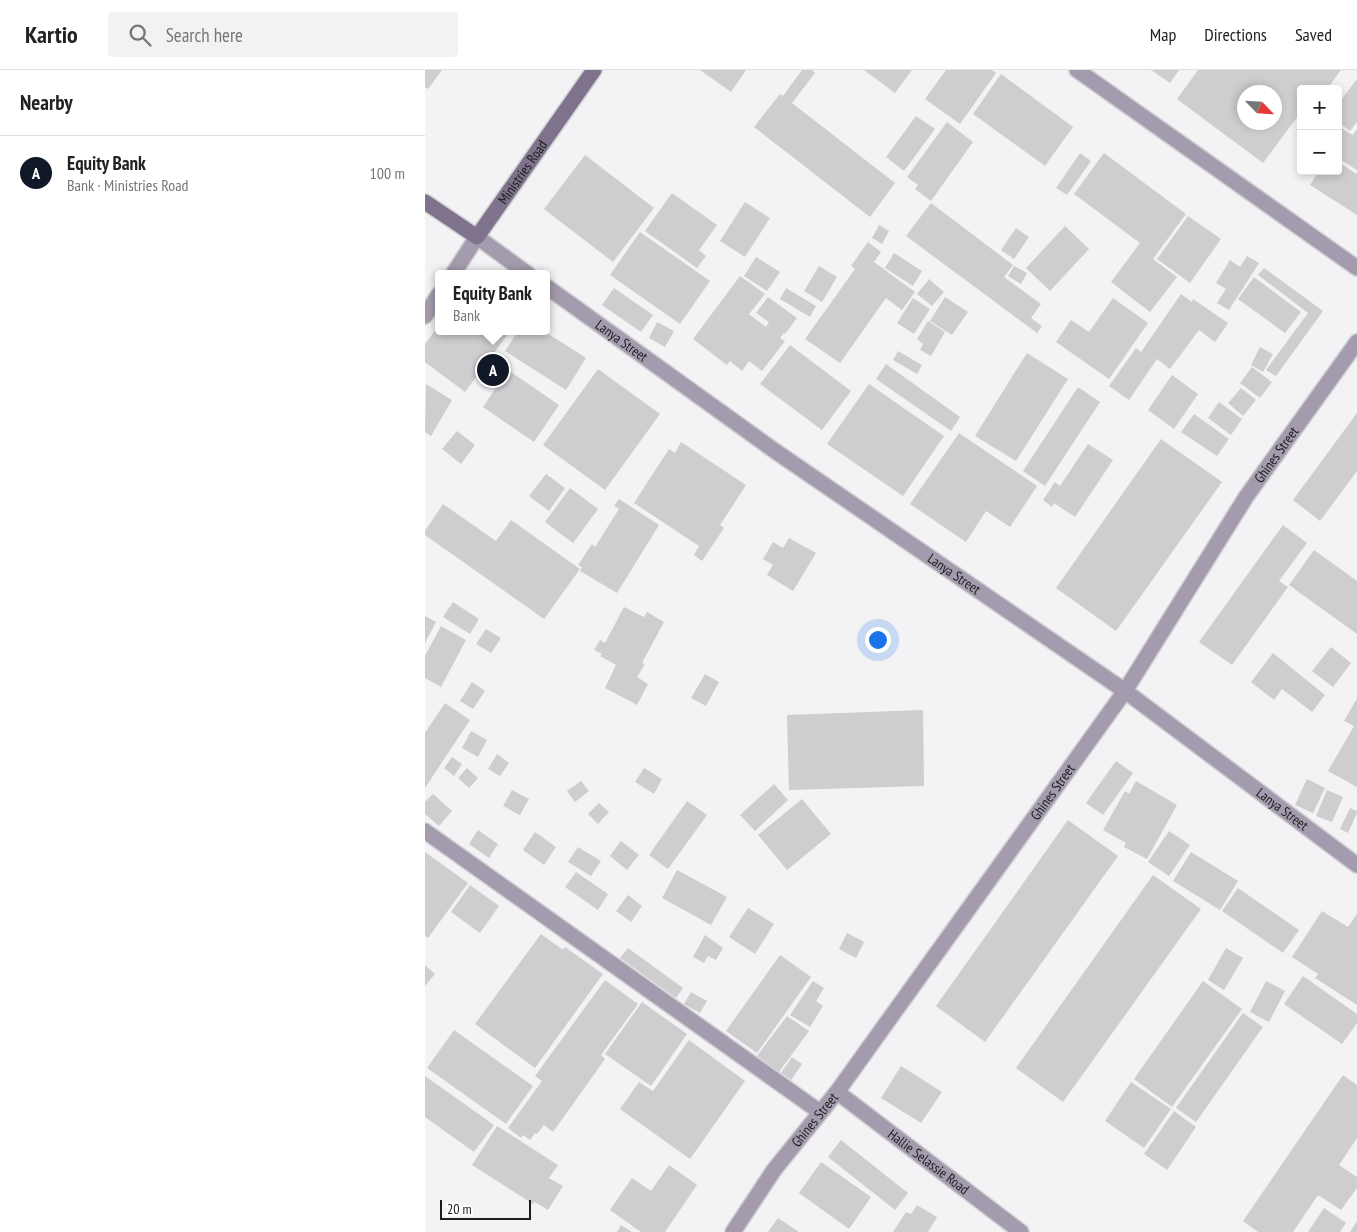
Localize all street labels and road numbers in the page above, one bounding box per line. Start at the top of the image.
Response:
street label: Ministries Road [494,137,551,208]
street label: Lanya Street [592,316,652,366]
street label: Ghines Street [1250,423,1303,486]
street label: Lanya Street [924,549,984,598]
street label: Ghines Street [1026,760,1079,824]
street label: Lanya Street [1253,784,1312,834]
street label: Ghines Street [787,1089,842,1151]
street label: Hallie Selassie Road [884,1125,973,1198]

